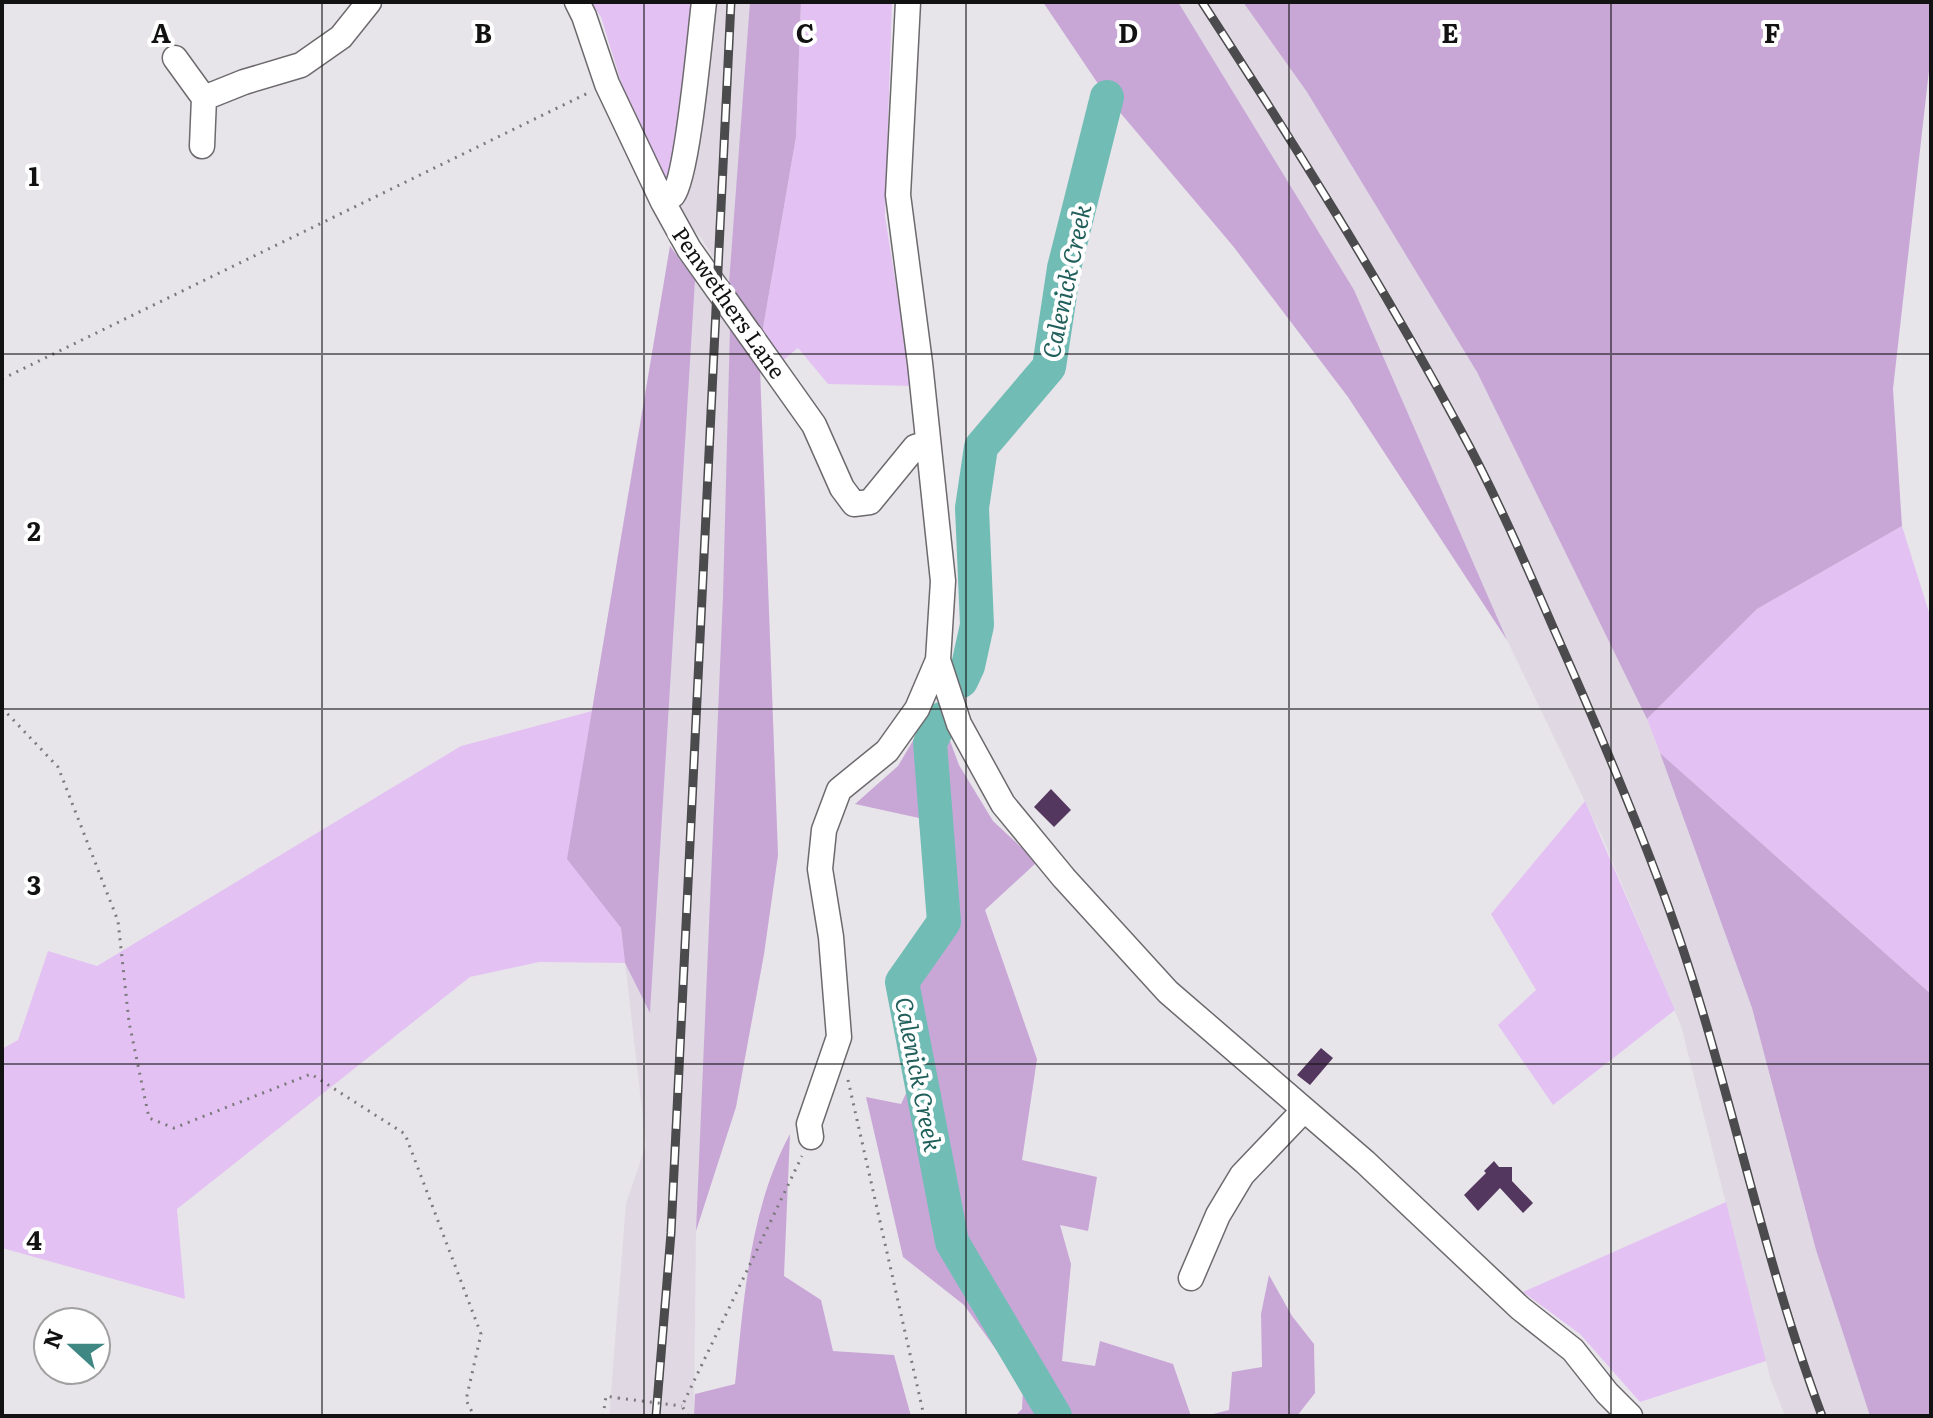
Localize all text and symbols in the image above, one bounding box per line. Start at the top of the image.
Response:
text: A [151,12,171,51]
text: B [474,12,492,51]
text: C [796,12,814,51]
text: D [1118,12,1138,51]
text: E [1441,12,1459,51]
text: F [1764,12,1780,51]
text: 1 [29,155,40,194]
water label: Calenick Creek [1032,200,1099,361]
street label: Penwethers Lane [665,219,795,385]
text: 2 [27,510,41,549]
text: 3 [27,864,41,903]
water label: Calenick Creek [888,994,952,1155]
text: 4 [26,1219,42,1258]
north arrow [32,1306,112,1386]
text: N [33,1324,71,1353]

